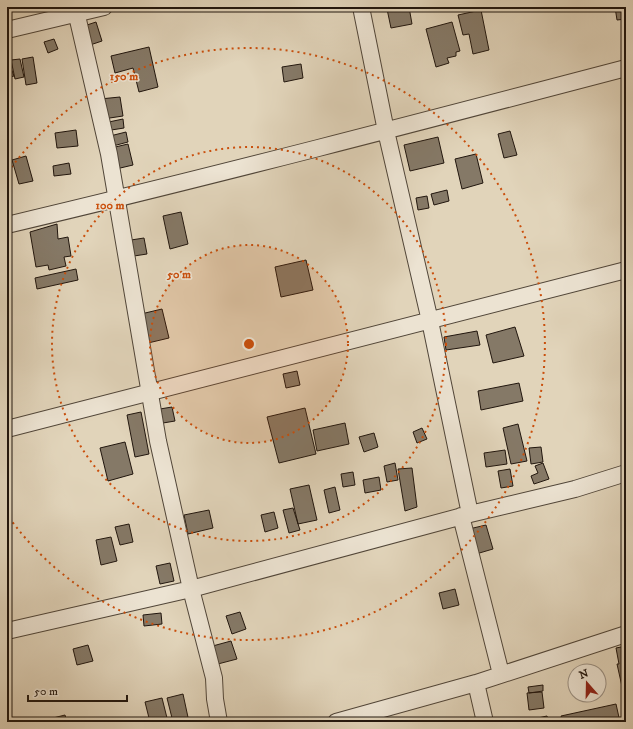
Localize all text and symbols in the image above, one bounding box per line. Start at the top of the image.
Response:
text: 150 m [110,69,138,84]
text: 100 m [96,198,124,213]
text: 50 m [166,267,191,282]
centre of rings [242,337,256,351]
north arrow [567,663,607,703]
text: N [577,666,591,683]
scale bar [28,677,127,703]
text: 50 m [34,684,58,699]

